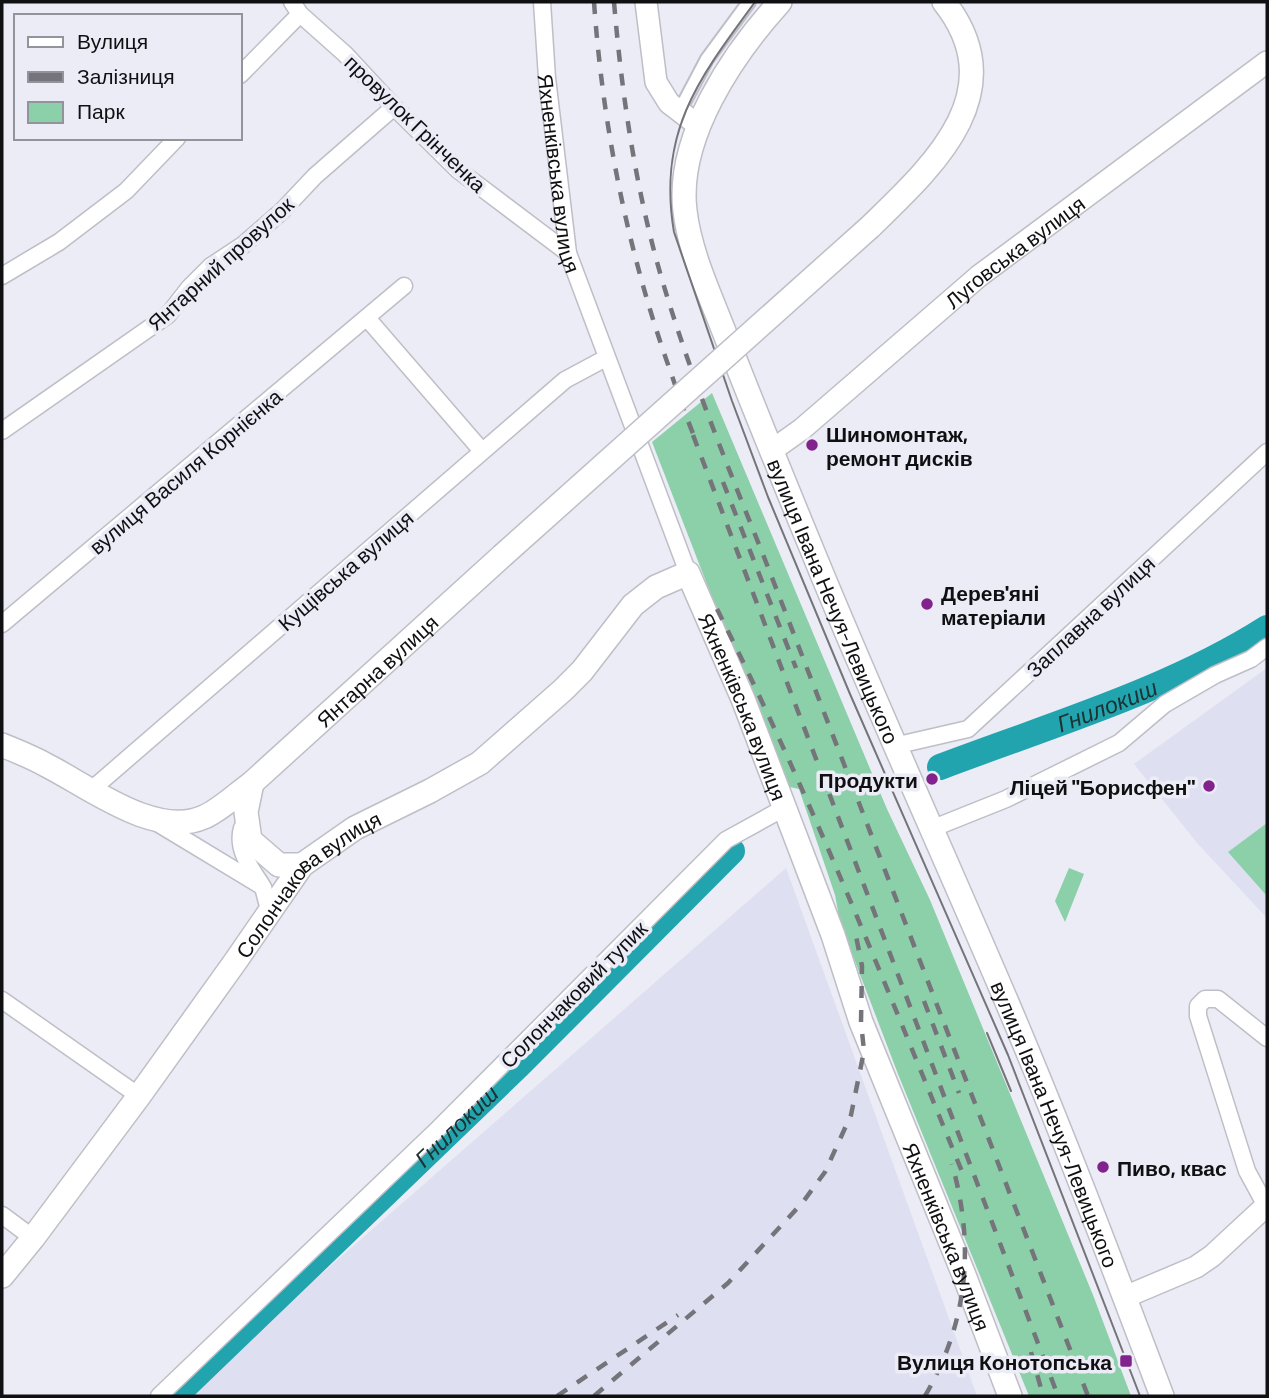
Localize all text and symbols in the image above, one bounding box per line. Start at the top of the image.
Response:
legend [14,14,242,140]
text: Вулиця [77,28,148,53]
street label: провулок Грінченка [340,49,492,197]
text: Залізниця [77,63,175,88]
street label: Яхненківська вулиця [534,72,587,276]
text: Парк [77,98,125,123]
street label: Янтарний провулок [142,190,299,335]
street label: Луговська вулиця [939,190,1089,313]
street label: вулиця Василя Корнієнка [84,383,287,559]
place label: Шиномонтаж, ремонт дисків [826,421,973,470]
marker: Шиномонтаж, ремонт дисків [804,437,820,453]
street label: вулиця Івана Нечуя-Левицького [763,455,905,747]
street label: Кущівська вулиця [272,505,418,635]
street label: Заплавна вулиця [1021,550,1159,682]
place label: Дерев'янi матерiали [941,580,1046,629]
marker: Дерев'янi матерiали [919,596,935,612]
street label: Янтарна вулиця [311,609,442,731]
street label: Яхненківська вулиця [694,609,793,804]
water label: Гнилокиш [1053,673,1161,737]
place label: Продукти [819,767,918,792]
marker: Продукти [924,771,940,787]
place label: Ліцей "Борисфен" [1010,774,1195,799]
marker: Ліцей "Борисфен" [1201,778,1217,794]
street label: Солончакова вулиця [230,805,385,962]
street label: Солончаковий тупик [494,915,652,1073]
street label: вулиця Івана Нечуя-Левицького [987,977,1124,1271]
water label: Гнилокиш [408,1079,504,1172]
street label: Яхненківська вулиця [899,1138,996,1334]
place label: Пиво, квас [1117,1155,1227,1180]
marker: Пиво, квас [1095,1159,1111,1175]
place label: Вулиця Конотопська [897,1349,1112,1374]
marker: Вулиця Конотопська [1118,1353,1134,1369]

